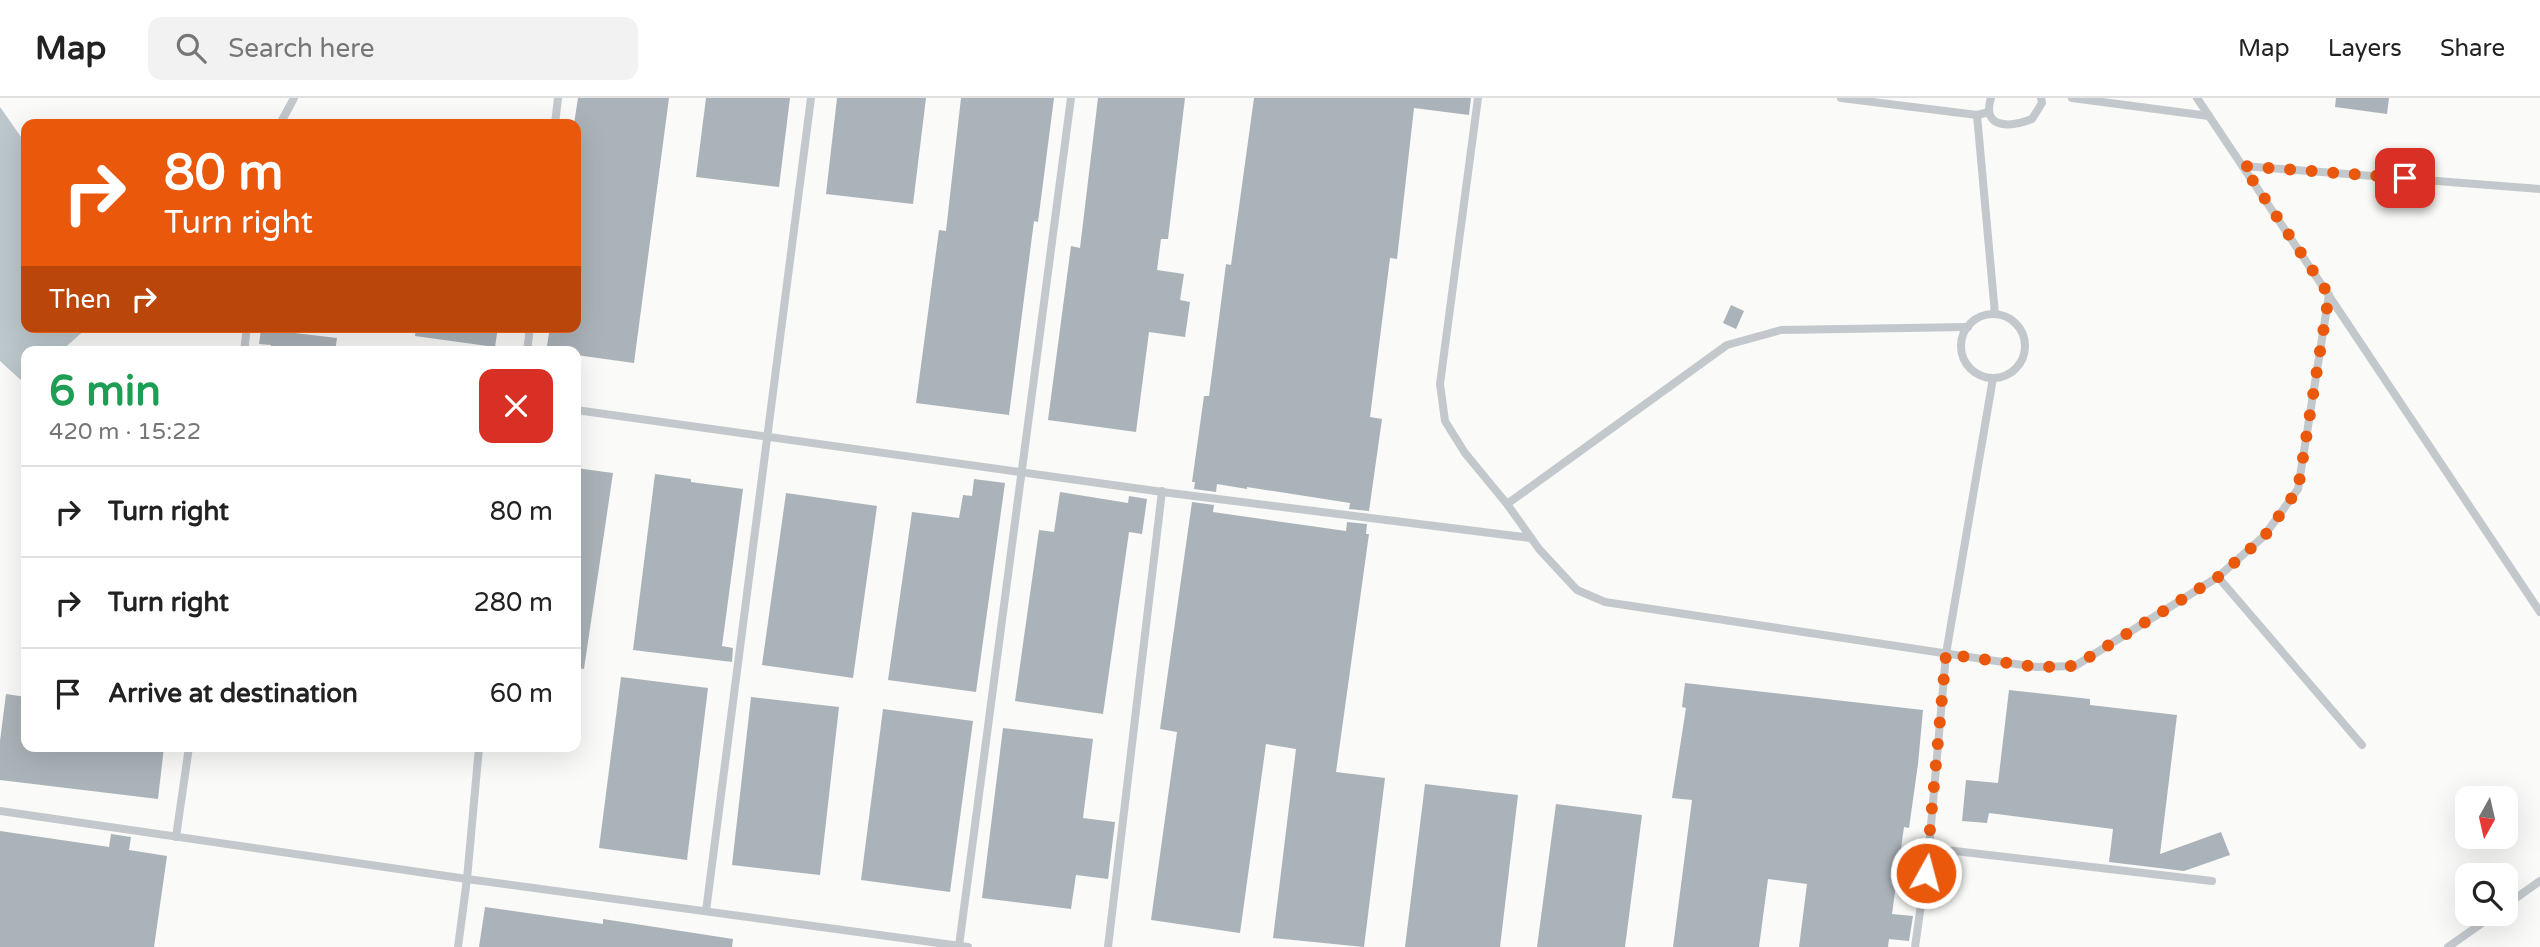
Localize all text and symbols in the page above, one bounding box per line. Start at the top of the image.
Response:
search box [148,17,638,80]
text: Map [35,29,106,68]
icon: search [172,29,210,67]
text: Search here [228,33,374,64]
text: Map [2238,34,2290,63]
text: Layers [2328,34,2402,63]
text: Share [2440,34,2505,63]
text: 80 m [164,144,283,203]
icon: right [49,147,140,238]
pin [2375,148,2435,208]
icon: arrive [2386,159,2424,197]
text: Turn right [164,204,313,242]
icon: right [125,280,163,318]
text: Then [49,284,111,315]
text: 6 min [49,366,161,417]
button: close [479,369,553,443]
text: 420 m · 15:22 [49,418,201,446]
icon: right [49,493,87,531]
text: Turn right [108,496,229,527]
text: 80 m [490,496,553,527]
icon: right [49,584,87,622]
text: Turn right [108,587,229,618]
text: 280 m [473,587,553,618]
icon: arrive [49,675,87,713]
text: Arrive at destination [108,678,358,709]
text: 60 m [490,678,553,709]
north arrow [2455,786,2518,849]
map controls [2455,786,2518,926]
position arrow [1889,836,1963,910]
button: search [2455,863,2518,926]

